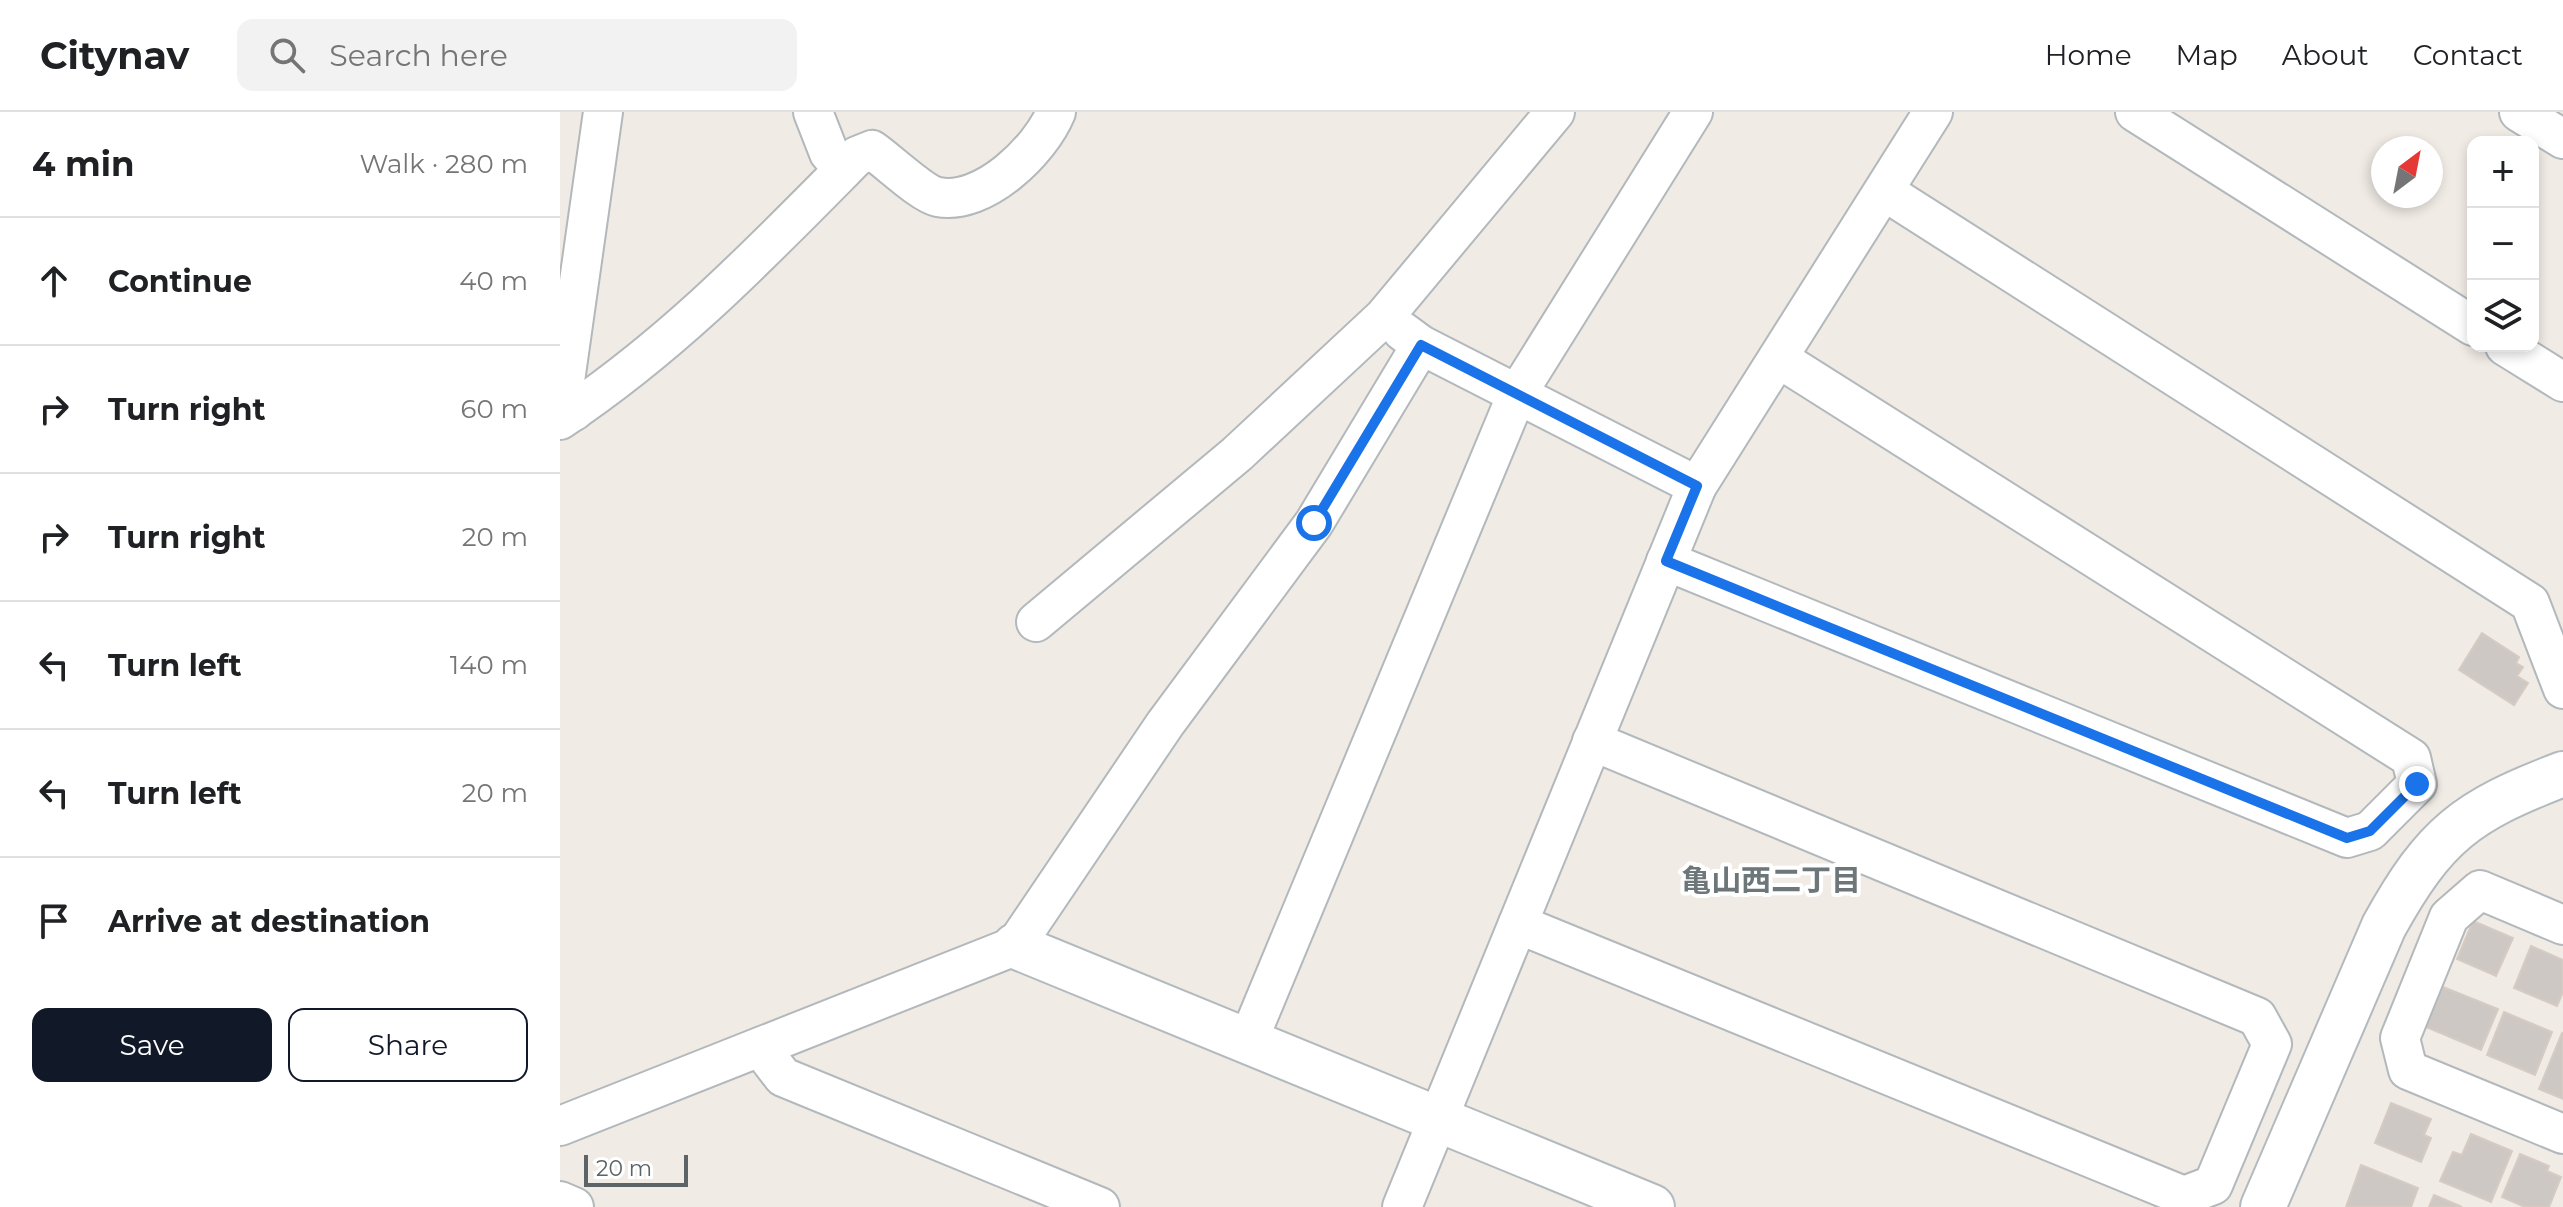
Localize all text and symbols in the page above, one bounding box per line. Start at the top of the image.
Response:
search box [237,19,797,91]
text: Citynav [40,32,189,79]
icon: search [265,33,309,77]
text: Search here [329,37,508,74]
text: Home [2045,38,2132,72]
text: Map [2176,38,2238,72]
text: About [2282,38,2369,72]
text: Contact [2413,38,2523,72]
north arrow [2371,136,2443,208]
map controls [2467,136,2539,352]
button: + [2467,136,2539,208]
text: 4 min [32,143,134,185]
text: Walk · 280 m [360,148,528,180]
button: − [2467,208,2539,280]
icon: ahead [32,259,76,303]
text: Continue [108,263,252,300]
text: 40 m [459,265,528,297]
button: layers [2467,280,2539,352]
icon: right [32,387,76,431]
text: Turn right [108,391,265,428]
text: 60 m [461,393,528,425]
route start [1296,505,1332,541]
icon: right [32,515,76,559]
text: Turn right [108,519,265,556]
text: 20 m [462,521,528,553]
icon: left [32,643,76,687]
text: Turn left [108,647,241,684]
text: 140 m [450,649,528,681]
route end [2399,766,2435,802]
icon: left [32,771,76,815]
text: Turn left [108,775,241,812]
text: 20 m [462,777,528,809]
district label: 亀山西二丁目 [1681,862,1861,899]
icon: arrive [32,899,76,943]
text: Arrive at destination [108,903,430,940]
button: Save [32,1008,272,1082]
button: Share [288,1008,528,1082]
scale bar [584,1151,688,1187]
text: 20 m [596,1155,652,1182]

